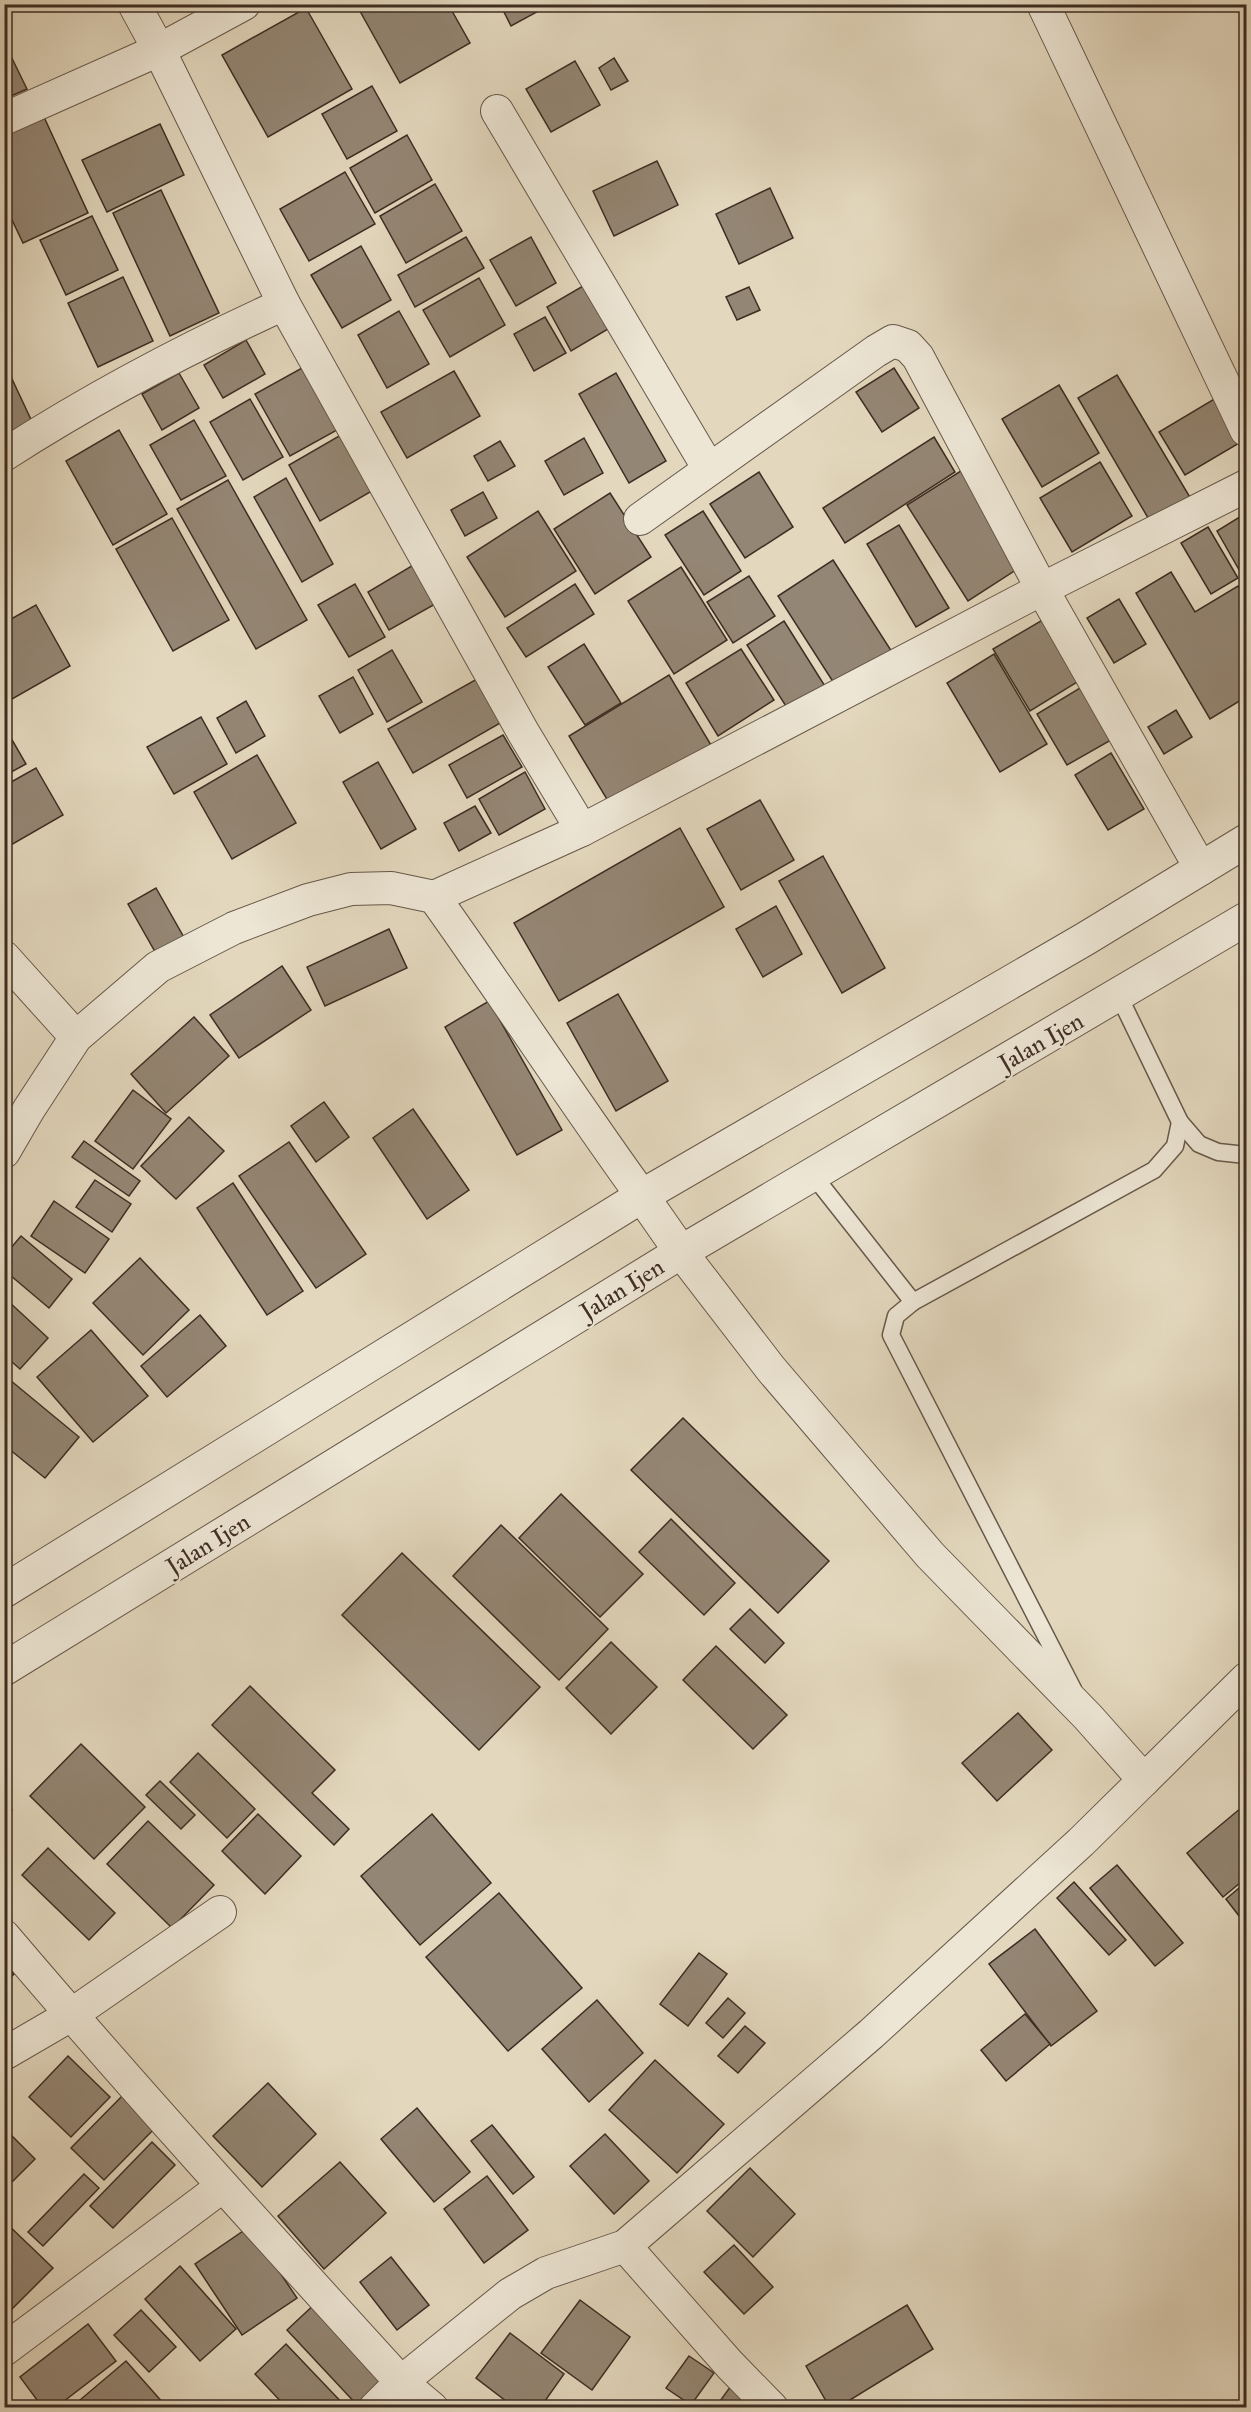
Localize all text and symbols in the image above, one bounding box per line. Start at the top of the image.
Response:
street label: Jalan Ijen [991,1006,1089,1080]
street label: Jalan Ijen [572,1252,669,1328]
street label: Jalan Ijen [158,1507,255,1583]

